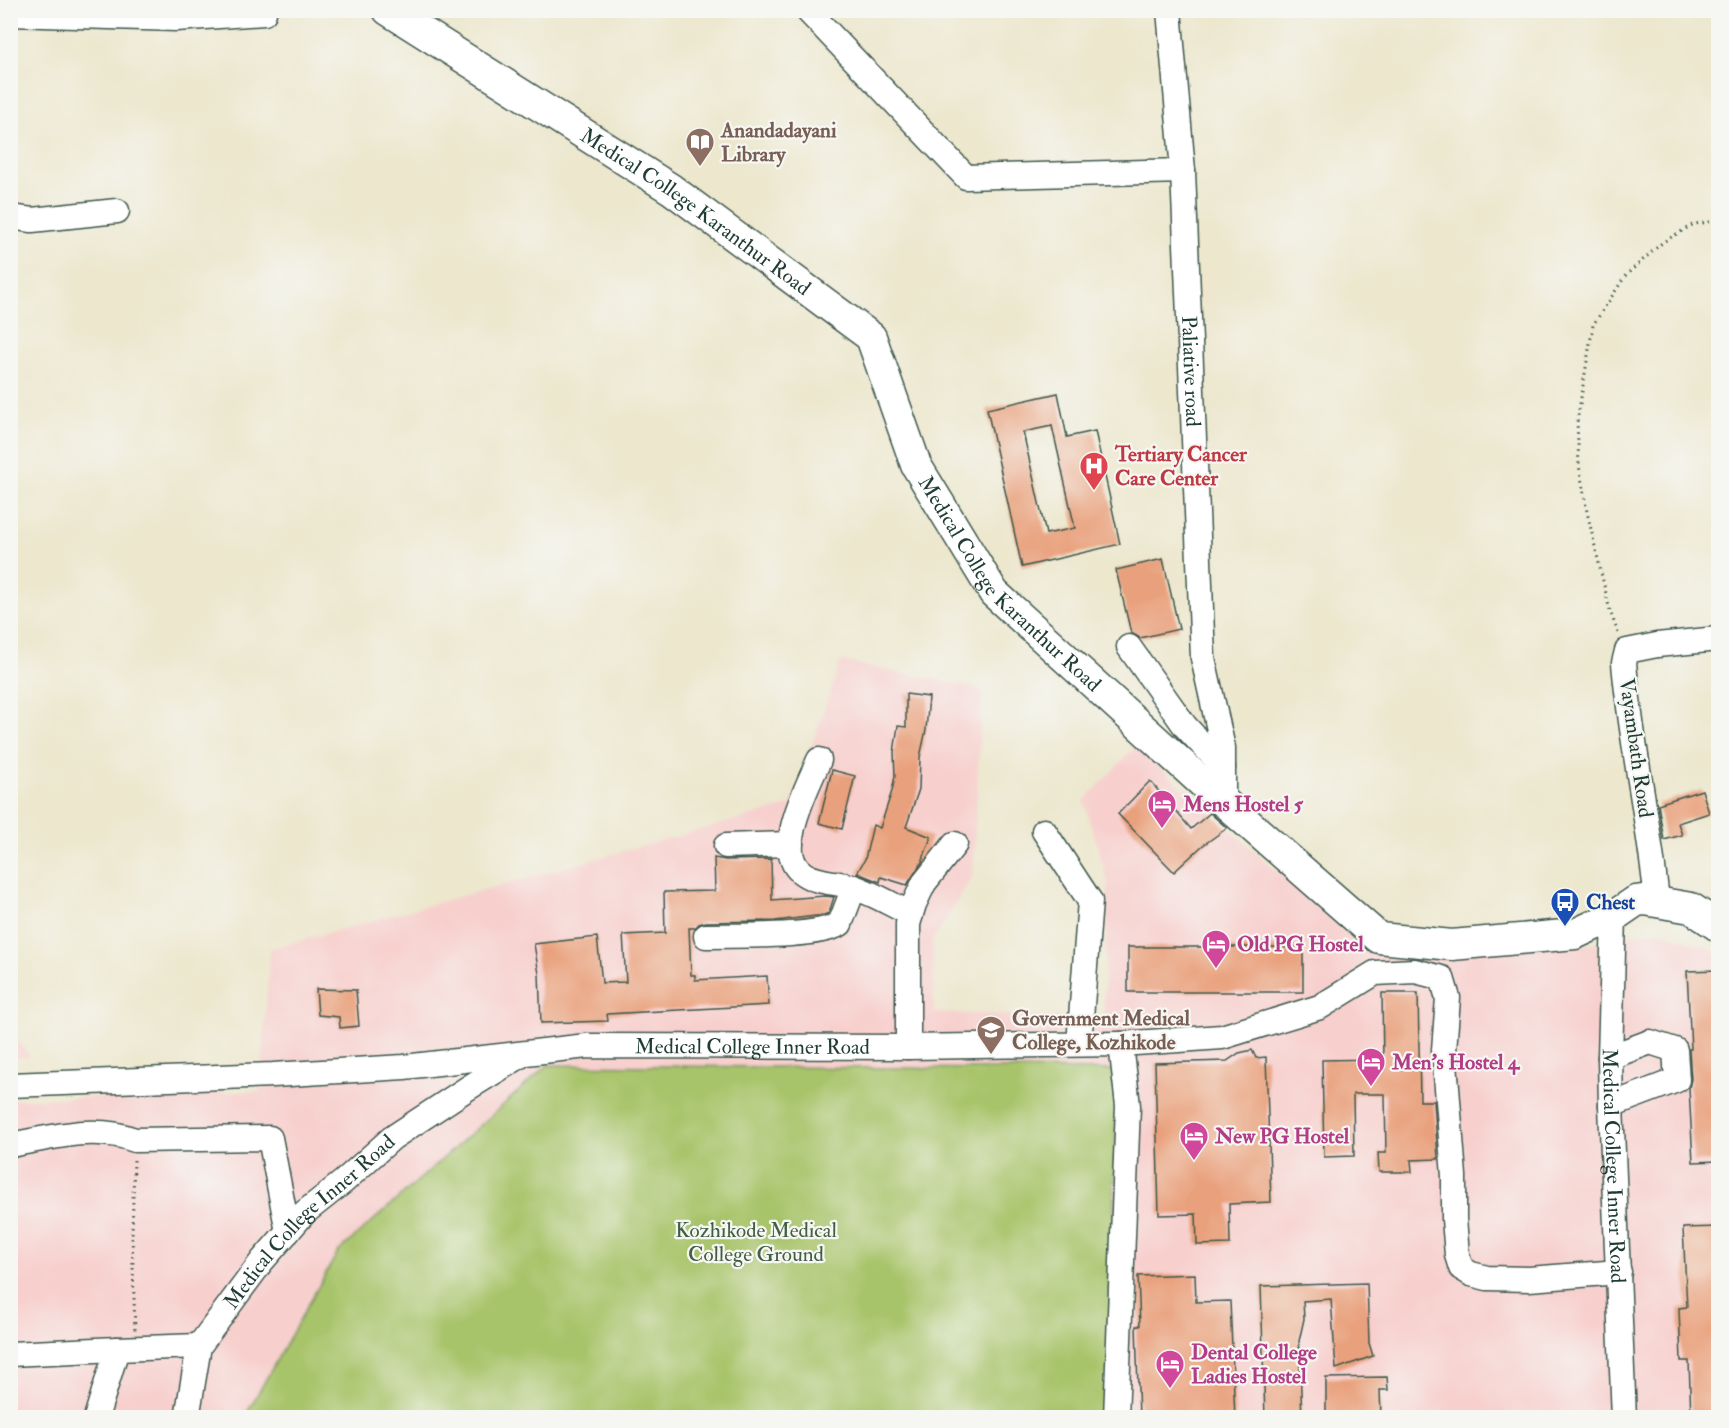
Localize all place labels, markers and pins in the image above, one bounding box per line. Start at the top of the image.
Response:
place label: Anandadayani Library [720,117,837,168]
library icon: Anandadayani Library [684,126,716,168]
place label: Tertiary Cancer Care Center [1114,441,1248,492]
hospital icon: Tertiary Cancer Care Center [1078,450,1110,492]
hotel icon: Mens Hostel 5 [1146,788,1178,830]
place label: Mens Hostel 5 [1182,791,1304,818]
bus stop icon: Chest [1549,886,1581,928]
place label: Chest [1586,889,1635,916]
hotel icon: Old PG Hostel [1200,928,1232,970]
place label: Old PG Hostel [1237,931,1364,958]
place label: Government Medical College, Kozhikode [1012,1005,1190,1056]
school or university icon: Government Medical College, Kozhikode [975,1014,1007,1056]
hotel icon: Men's Hostel 4 [1355,1046,1387,1088]
place label: Men's Hostel 4 [1391,1049,1521,1076]
hotel icon: New PG Hostel [1178,1120,1210,1162]
place label: New PG Hostel [1214,1123,1350,1150]
place label: Dental College Ladies Hostel [1191,1339,1317,1390]
hotel icon: Dental College Ladies Hostel [1154,1348,1186,1390]

